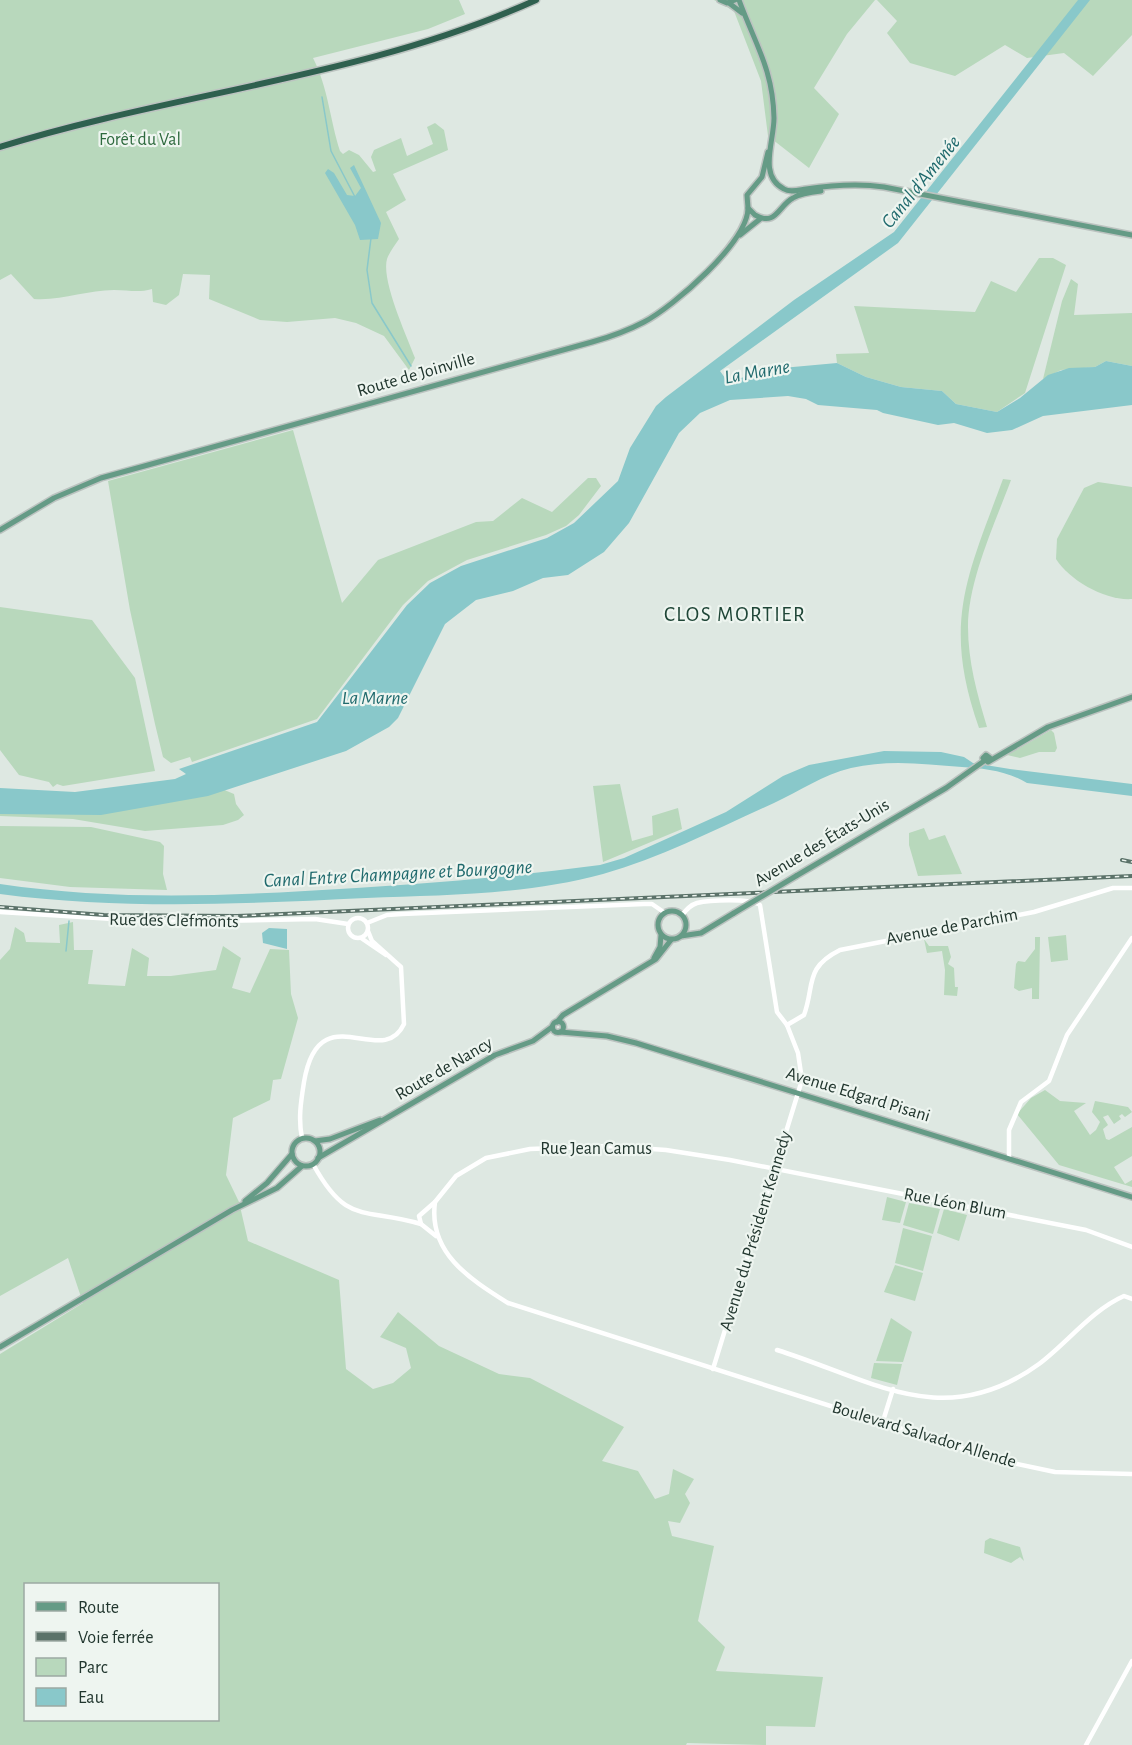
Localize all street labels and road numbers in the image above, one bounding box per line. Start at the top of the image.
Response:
street label: Route de Joinville [355,350,477,400]
street label: Avenue des États-Unis [750,793,892,890]
street label: Avenue de Parchim [885,905,1019,949]
street label: Rue des Clefmonts [109,911,239,931]
street label: Route de Nancy [392,1034,496,1104]
street label: Avenue Edgard Pisani [784,1064,932,1126]
street label: Avenue du Président Kennedy [717,1129,795,1333]
street label: Rue Jean Camus [540,1140,652,1158]
street label: Rue Léon Blum [902,1185,1008,1223]
street label: Boulevard Salvador Allende [830,1398,1018,1472]

